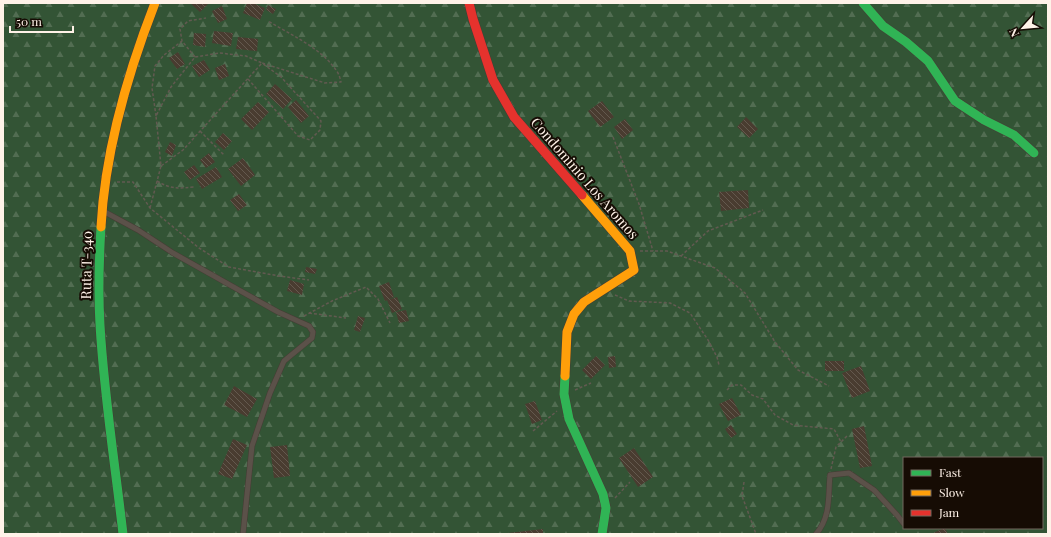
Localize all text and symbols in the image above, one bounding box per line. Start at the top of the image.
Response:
scale bar [10,8,73,34]
north arrow [1003,8,1043,48]
text: 50 m [16,13,42,29]
text: N [1005,26,1022,40]
street label: Condominio Los Aromos [527,113,643,243]
street label: Ruta T-340 [76,231,96,299]
legend [903,457,1043,529]
text: Fast [939,464,962,480]
text: Slow [939,484,965,500]
text: Jam [938,504,960,520]

